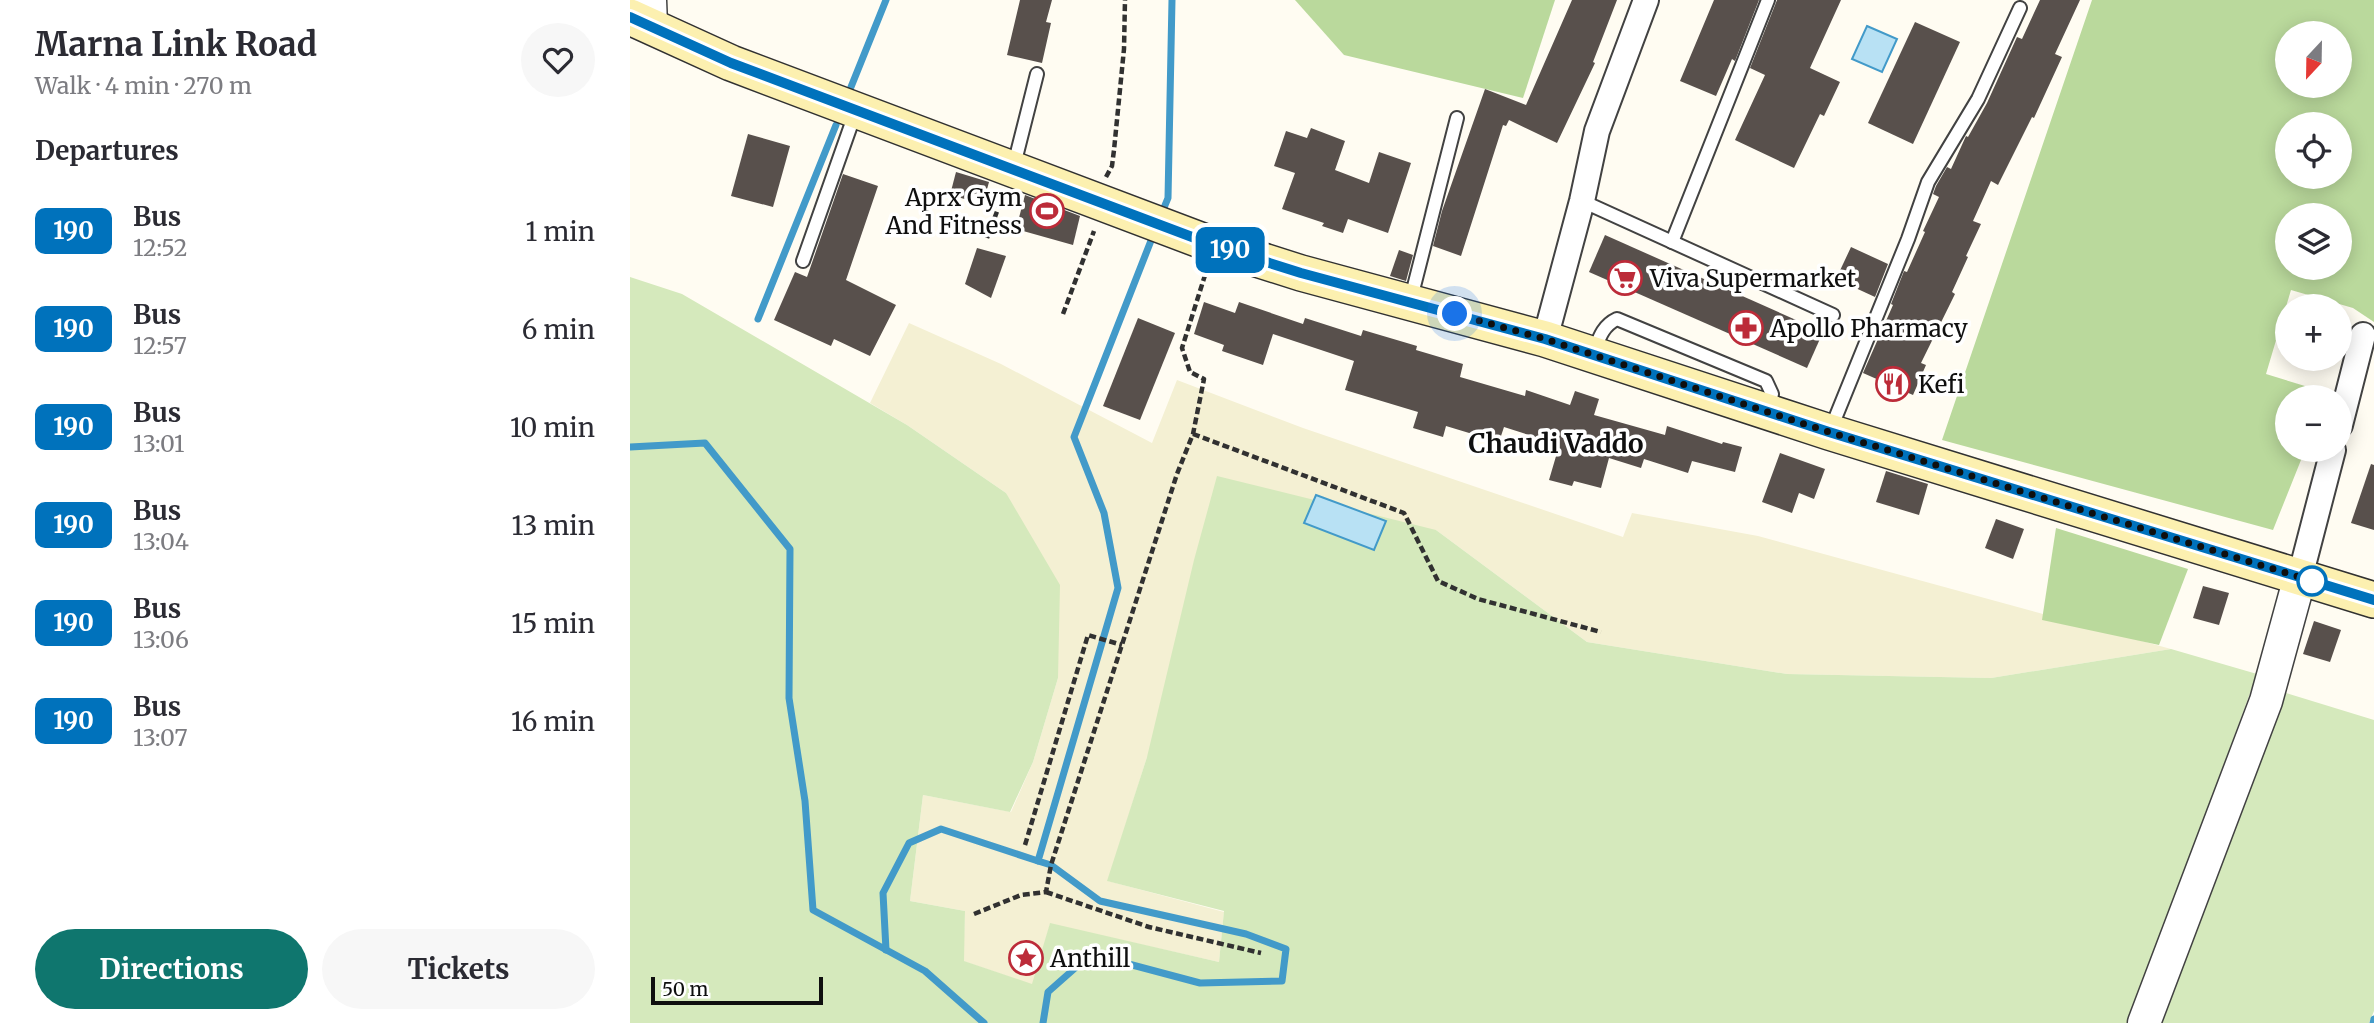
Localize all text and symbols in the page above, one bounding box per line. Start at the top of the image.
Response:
north arrow [2275,21,2352,98]
map controls [2275,21,2352,462]
button: heart [521,23,595,97]
text: Marna Link Road [35,24,317,65]
text: Walk · 4 min · 270 m [35,71,252,100]
button: locate [2275,112,2352,189]
text: Departures [35,134,179,167]
place label: Aprx Gym And Fitness [884,182,1022,241]
sports icon: Aprx Gym And Fitness [1028,192,1066,230]
text: Bus [133,200,181,233]
button: layers [2275,203,2352,280]
text: 190 [53,215,94,246]
text: 1 min [526,215,595,248]
line badge: 190 [1190,227,1270,273]
text: 12:52 [133,233,187,262]
text: 190 [1210,234,1250,265]
supermarket icon: Viva Supermarket [1606,259,1644,297]
place label: Viva Supermarket [1649,263,1857,294]
button: + [2275,294,2352,371]
your location [1437,296,1472,331]
text: Bus [133,298,181,331]
pharmacy icon: Apollo Pharmacy [1727,309,1765,347]
text: 190 [53,313,94,344]
text: 6 min [522,313,595,346]
place label: Apollo Pharmacy [1769,313,1968,344]
text: 12:57 [133,331,187,360]
restaurant icon: Kefi [1874,365,1912,403]
place label: Kefi [1918,369,1965,400]
button: − [2275,385,2352,462]
text: Bus [133,396,181,429]
text: 190 [53,411,94,442]
text: 10 min [510,411,595,444]
district label: Chaudi Vaddo [1469,427,1643,460]
text: 13:01 [133,429,184,458]
text: Bus [133,494,181,527]
text: 190 [53,509,94,540]
text: 13 min [511,509,595,542]
text: 13:04 [133,527,189,556]
unlabelled marker [2297,566,2327,596]
text: Bus [133,592,181,625]
text: 190 [53,607,94,638]
text: 15 min [511,607,595,640]
text: 13:06 [133,625,189,654]
text: Bus [133,690,181,723]
text: 190 [53,705,94,736]
text: 16 min [511,705,595,738]
text: 13:07 [133,723,188,752]
button: Directions [35,929,308,1009]
button: Tickets [322,929,595,1009]
place icon: Anthill [1007,939,1045,977]
place label: Anthill [1049,943,1130,974]
scale bar [651,974,822,1006]
text: 50 m [662,977,708,1001]

